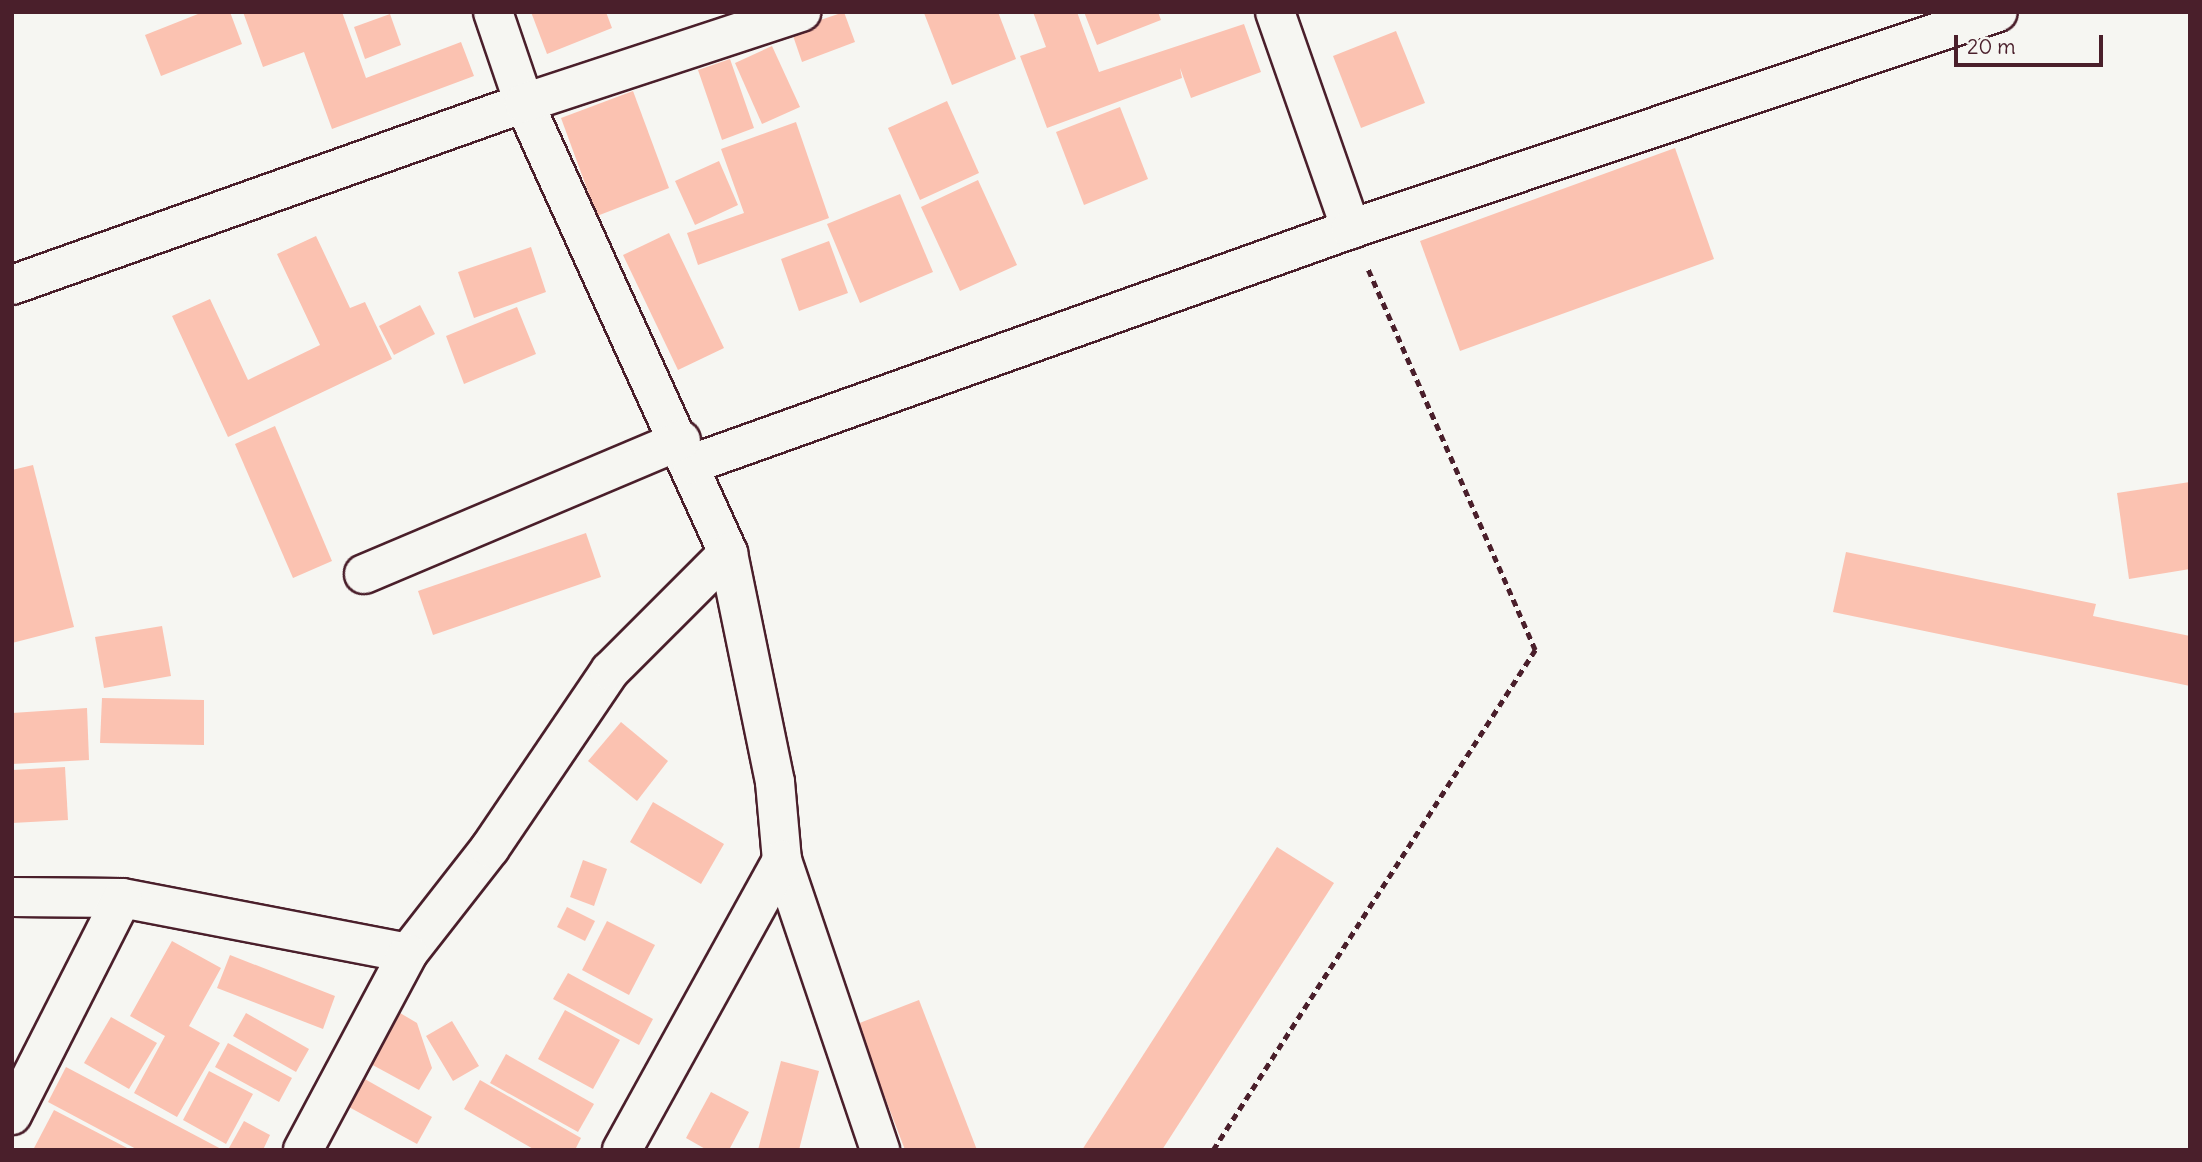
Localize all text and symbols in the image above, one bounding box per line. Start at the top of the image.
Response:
scale bar [1957,21,2106,65]
text: 20 m [1967,33,2016,60]

